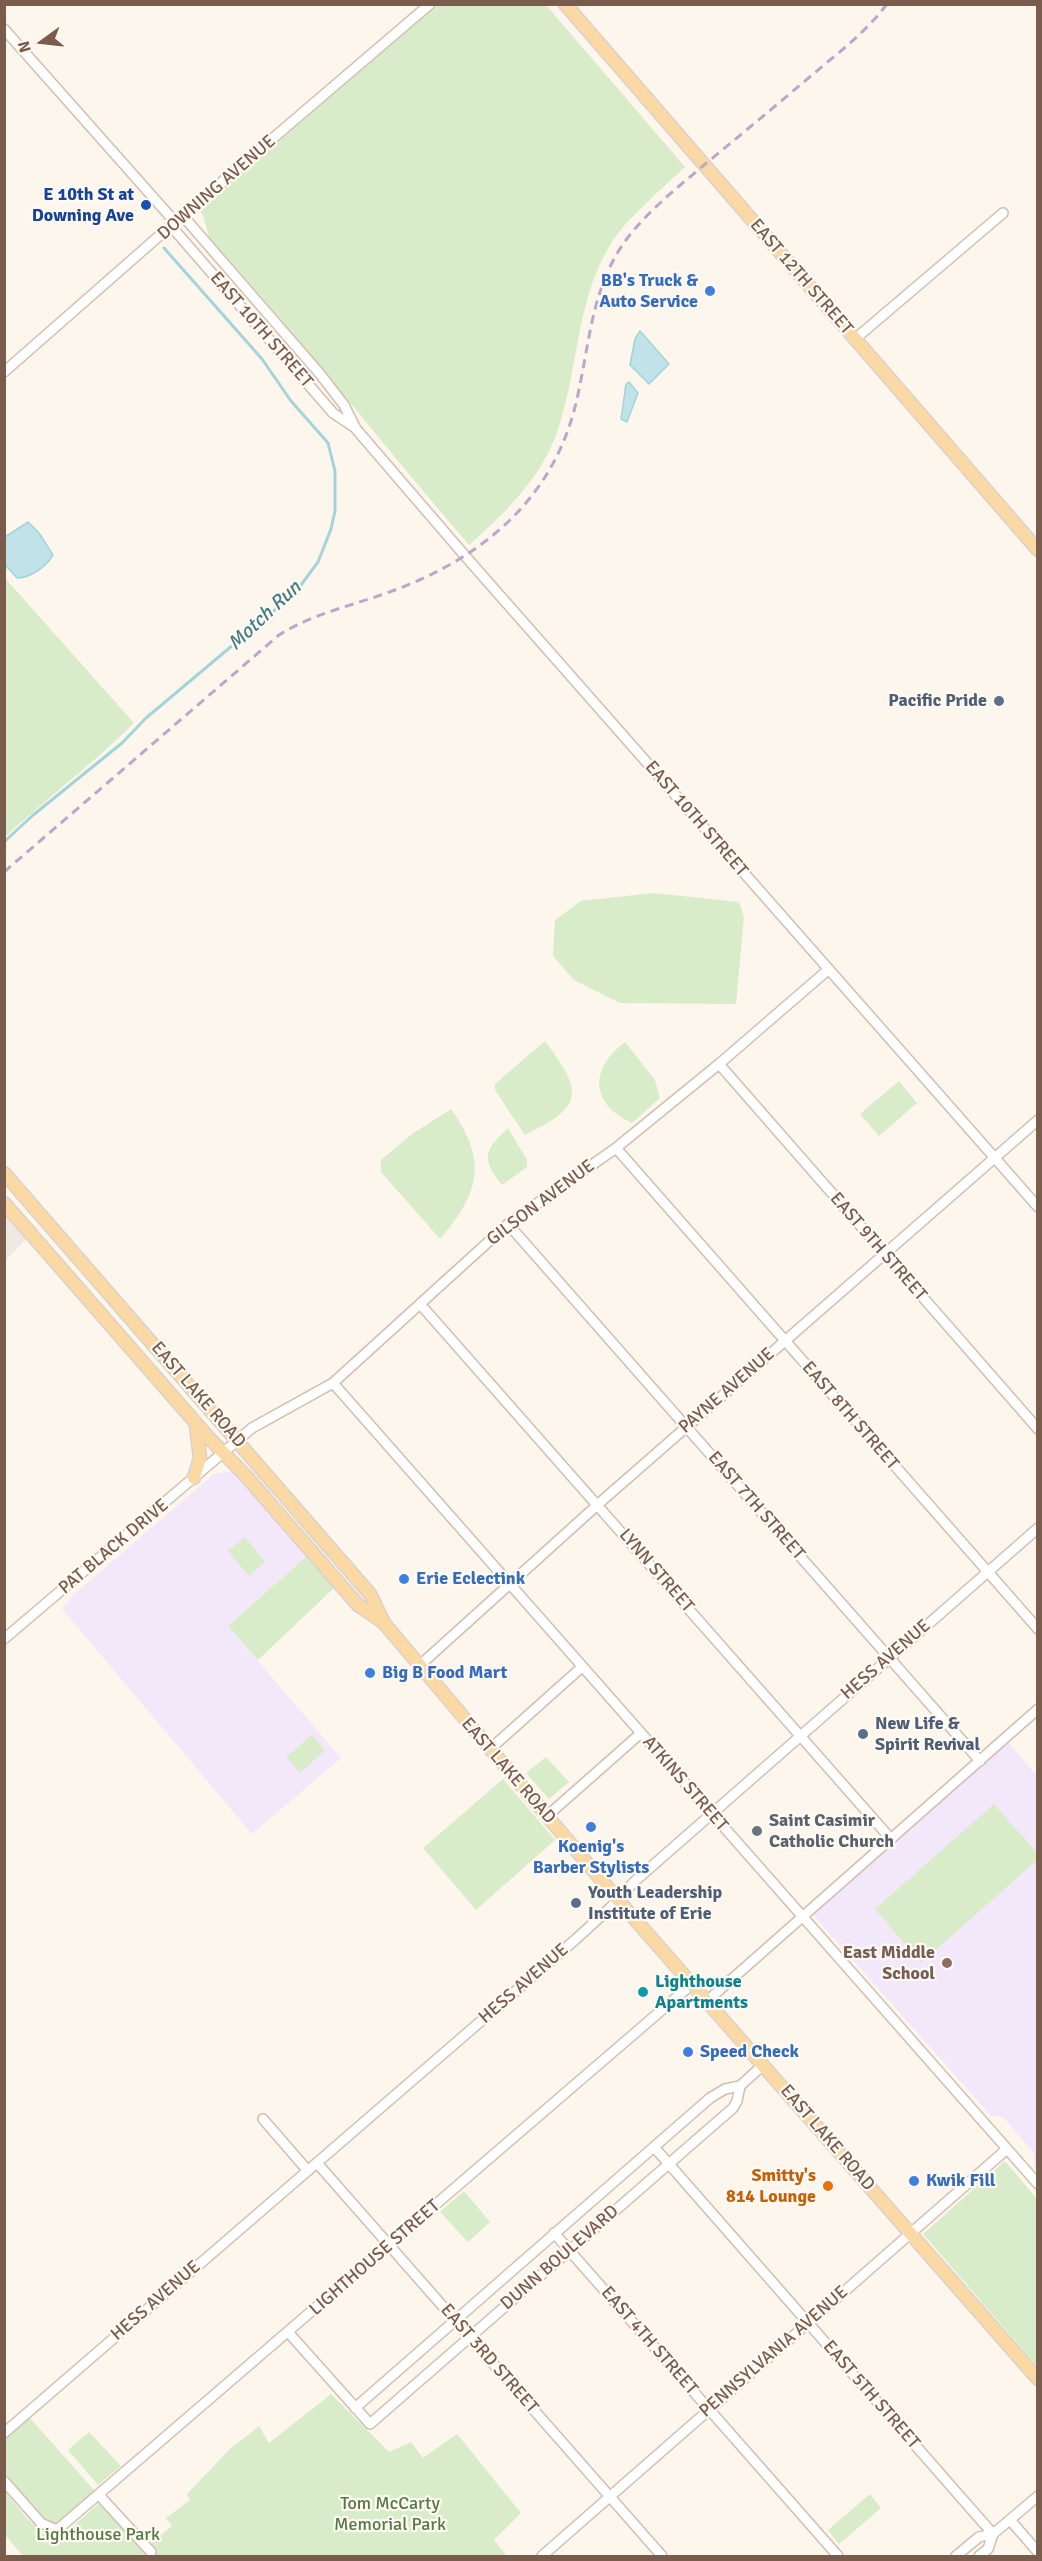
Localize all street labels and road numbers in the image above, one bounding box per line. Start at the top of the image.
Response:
street label: DOWNING AVENUE [154,131,280,245]
street label: EAST 12TH STREET [745,215,857,339]
street label: EAST 10TH STREET [205,268,317,392]
street label: EAST 10TH STREET [640,757,752,881]
street label: GILSON AVENUE [483,1156,599,1250]
street label: EAST 9TH STREET [825,1188,931,1306]
street label: EAST LAKE ROAD [146,1338,250,1452]
street label: PAYNE AVENUE [675,1344,779,1438]
street label: EAST 8TH STREET [797,1357,903,1475]
street label: EAST 7TH STREET [703,1447,809,1565]
street label: PAT BLACK DRIVE [55,1495,173,1599]
street label: LYNN STREET [614,1525,698,1617]
street label: HESS AVENUE [837,1615,935,1705]
street label: EAST LAKE ROAD [456,1714,560,1828]
street label: ATKINS STREET [638,1732,732,1836]
street label: HESS AVENUE [475,1939,573,2029]
street label: EAST LAKE ROAD [775,2081,879,2195]
street label: LIGHTHOUSE STREET [305,2196,445,2320]
street label: DUNN BOULEVARD [497,2201,623,2315]
street label: HESS AVENUE [107,2256,205,2346]
street label: EAST 4TH STREET [596,2282,702,2400]
street label: PENNSYLVANIA AVENUE [695,2282,853,2422]
street label: EAST 3RD STREET [436,2300,542,2418]
street label: EAST 5TH STREET [818,2336,924,2454]

